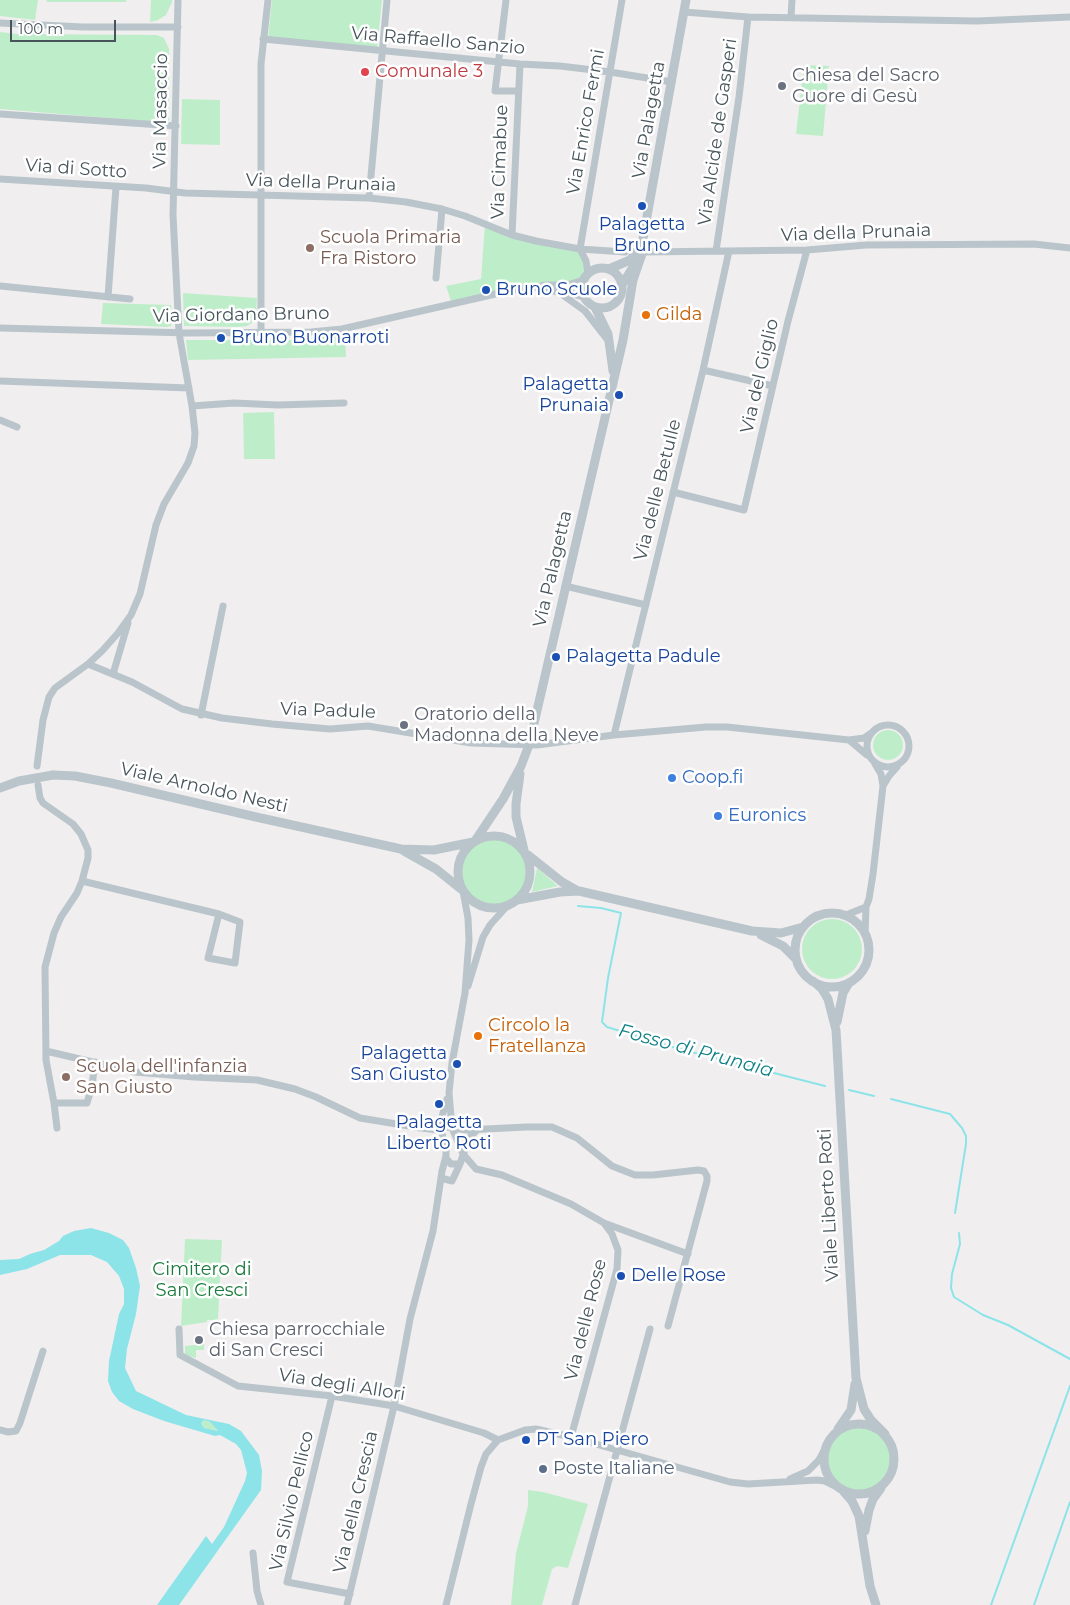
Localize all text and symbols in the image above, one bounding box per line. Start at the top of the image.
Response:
scale bar [12,10,119,42]
text: 100 m [18,19,63,38]
street label: Via Raffaello Sanzio [350,23,526,59]
street label: Via Alcide de Gasperi [694,37,742,227]
street label: Via Enrico Fermi [563,47,609,197]
street label: Via Masaccio [149,53,173,169]
street label: Via Palagetta [628,60,670,180]
place label: Comunale 3 [375,61,483,83]
place label: Chiesa del Sacro Cuore di Gesù [792,65,939,108]
marker: Comunale 3 [359,66,371,78]
marker: Chiesa del Sacro Cuore di Gesù [776,80,788,92]
street label: Via Cimabue [487,104,513,220]
street label: Via di Sotto [24,155,128,183]
street label: Via della Prunaia [245,170,397,196]
marker: Palagetta Bruno [636,200,648,212]
place label: Palagetta Bruno [599,214,685,256]
street label: Via della Prunaia [780,220,932,246]
place label: Scuola Primaria Fra Ristoro [320,227,461,270]
marker: Scuola Primaria Fra Ristoro [304,242,316,254]
place label: Bruno Scuole [496,279,617,301]
marker: Bruno Scuole [480,284,492,296]
street label: Via Giordano Bruno [152,303,330,327]
place label: Gilda [656,304,702,326]
marker: Gilda [640,309,652,321]
street label: Via del Giglio [736,317,784,435]
place label: Bruno Buonarroti [231,327,389,349]
marker: Bruno Buonarroti [215,332,227,344]
place label: Palagetta Prunaia [522,374,609,416]
marker: Palagetta Prunaia [613,389,625,401]
street label: Via delle Betulle [630,417,686,563]
street label: Via Palagetta [529,509,577,629]
place label: Palagetta Padule [566,646,721,668]
marker: Palagetta Padule [550,651,562,663]
street label: Via Padule [280,699,376,723]
place label: Oratorio della Madonna della Neve [414,704,599,746]
marker: Oratorio della Madonna della Neve [398,719,410,731]
street label: Viale Arnoldo Nesti [118,758,290,818]
place label: Coop.fi [682,767,743,789]
marker: Coop.fi [666,772,678,784]
place label: Euronics [728,805,806,827]
marker: Euronics [712,810,724,822]
place label: Circolo la Fratellanza [488,1015,586,1058]
water label: Fosso di Prunaia [616,1019,776,1083]
marker: Circolo la Fratellanza [472,1030,484,1042]
place label: Palagetta San Giusto [351,1043,447,1086]
place label: Scuola dell'infanzia San Giusto [76,1056,248,1098]
marker: Palagetta San Giusto [451,1058,463,1070]
marker: Scuola dell'infanzia San Giusto [60,1071,72,1083]
marker: Palagetta Liberto Roti [433,1098,445,1110]
place label: Palagetta Liberto Roti [386,1112,492,1154]
street label: Viale Liberto Roti [814,1128,844,1282]
street label: Via delle Rose [560,1257,612,1383]
park label: Cimitero di San Cresci [152,1259,252,1302]
place label: Delle Rose [631,1265,726,1287]
marker: Delle Rose [615,1270,627,1282]
place label: Chiesa parrocchiale di San Cresci [209,1319,385,1362]
marker: Chiesa parrocchiale di San Cresci [193,1334,205,1346]
street label: Via degli Allori [277,1364,407,1406]
street label: Via Silvio Pellico [265,1429,319,1573]
street label: Via della Crescia [329,1429,383,1575]
place label: PT San Piero [536,1429,649,1451]
marker: PT San Piero [520,1434,532,1446]
place label: Poste Italiane [553,1458,675,1480]
marker: Poste Italiane [537,1463,549,1475]

